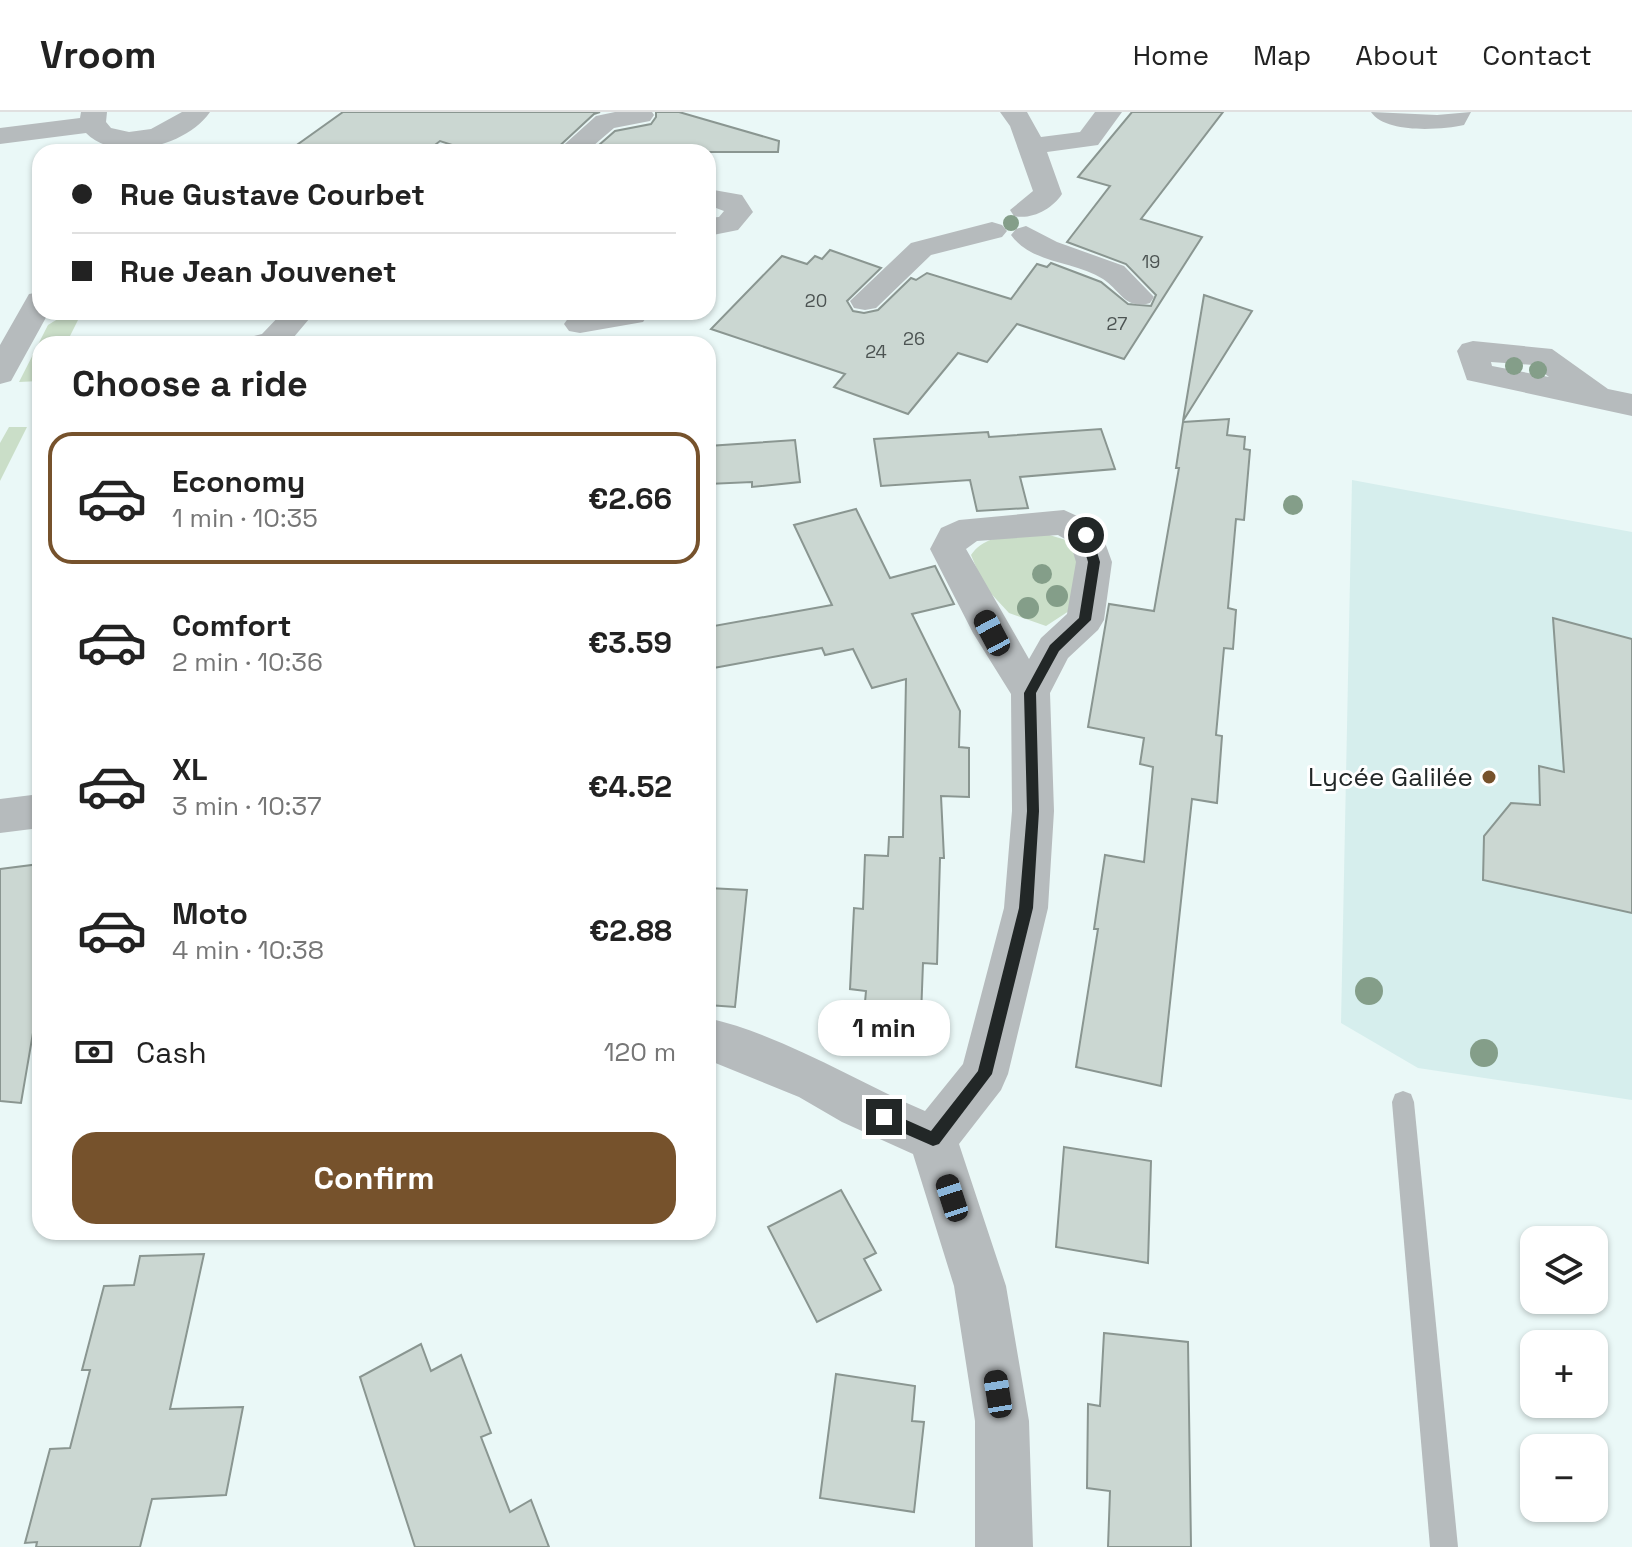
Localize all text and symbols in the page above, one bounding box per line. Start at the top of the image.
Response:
text: Vroom [40,31,157,79]
text: Home [1133,37,1209,73]
text: Map [1253,37,1311,73]
text: About [1355,37,1438,73]
text: Contact [1482,37,1592,73]
text: Rue Gustave Courbet [120,175,425,214]
house number: 19 [1142,250,1160,273]
text: Rue Jean Jouvenet [120,252,397,291]
house number: 20 [805,289,827,312]
house number: 27 [1107,312,1127,335]
house number: 26 [903,327,925,350]
house number: 24 [865,340,887,363]
text: Choose a ride [72,361,308,407]
icon: car [76,462,148,534]
text: Economy [172,462,305,501]
text: €2.66 [588,479,672,518]
text: 1 min · 10:35 [172,501,318,535]
route start [1068,517,1104,553]
icon: car [76,606,148,678]
text: Comfort [172,606,291,645]
car [970,606,1014,660]
text: €3.59 [588,623,672,662]
text: 2 min · 10:36 [172,645,323,679]
icon: car [76,750,148,822]
text: XL [172,750,208,789]
place label: Lycée Galilée [1308,760,1473,794]
text: €4.52 [588,767,672,806]
marker: Lycée Galilée [1480,768,1498,786]
text: 3 min · 10:37 [172,789,322,823]
icon: car [76,894,148,966]
text: Moto [172,894,248,933]
text: €2.88 [589,911,672,950]
text: 4 min · 10:38 [172,933,324,967]
callout: 1 min [818,1001,950,1057]
text: 1 min [852,1011,916,1045]
icon: cash [72,1030,116,1074]
text: Cash [136,1033,207,1072]
text: 120 m [604,1035,676,1069]
route end [866,1099,902,1135]
button: Confirm [72,1132,676,1224]
car [933,1171,971,1225]
map controls [1520,1226,1608,1522]
button: layers [1520,1226,1608,1314]
button: + [1520,1330,1608,1418]
car [982,1368,1014,1420]
button: − [1520,1434,1608,1522]

